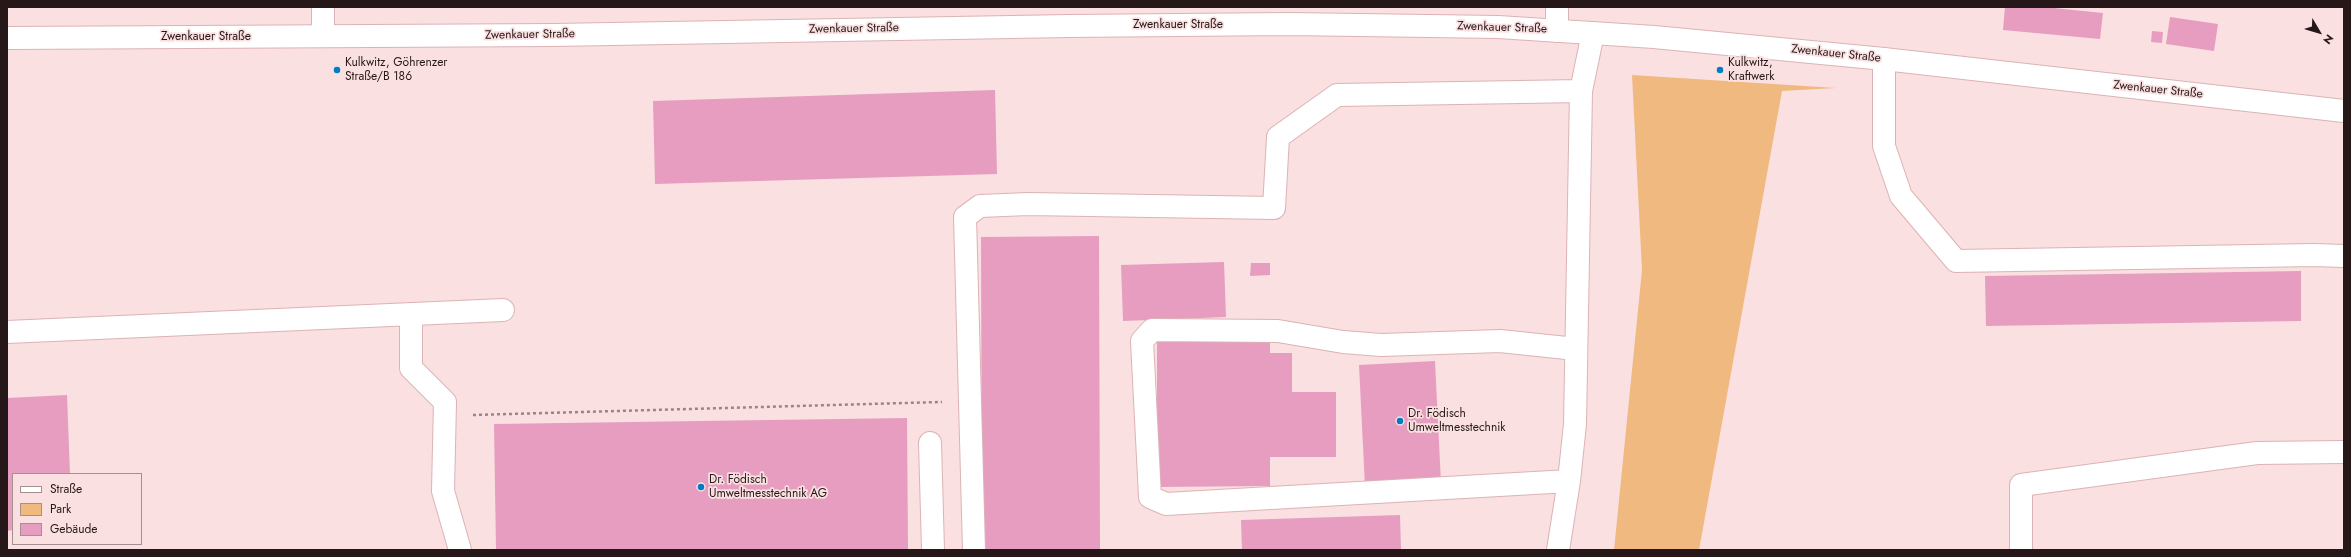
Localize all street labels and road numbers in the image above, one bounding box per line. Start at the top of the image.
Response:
street label: Zwenkauer Straße [1133,18,1223,32]
street label: Zwenkauer Straße [1457,19,1547,37]
street label: Zwenkauer Straße [809,21,899,37]
street label: Zwenkauer Straße [485,27,575,43]
street label: Zwenkauer Straße [161,30,251,44]
street label: Zwenkauer Straße [1791,42,1881,66]
street label: Zwenkauer Straße [2113,78,2203,102]

